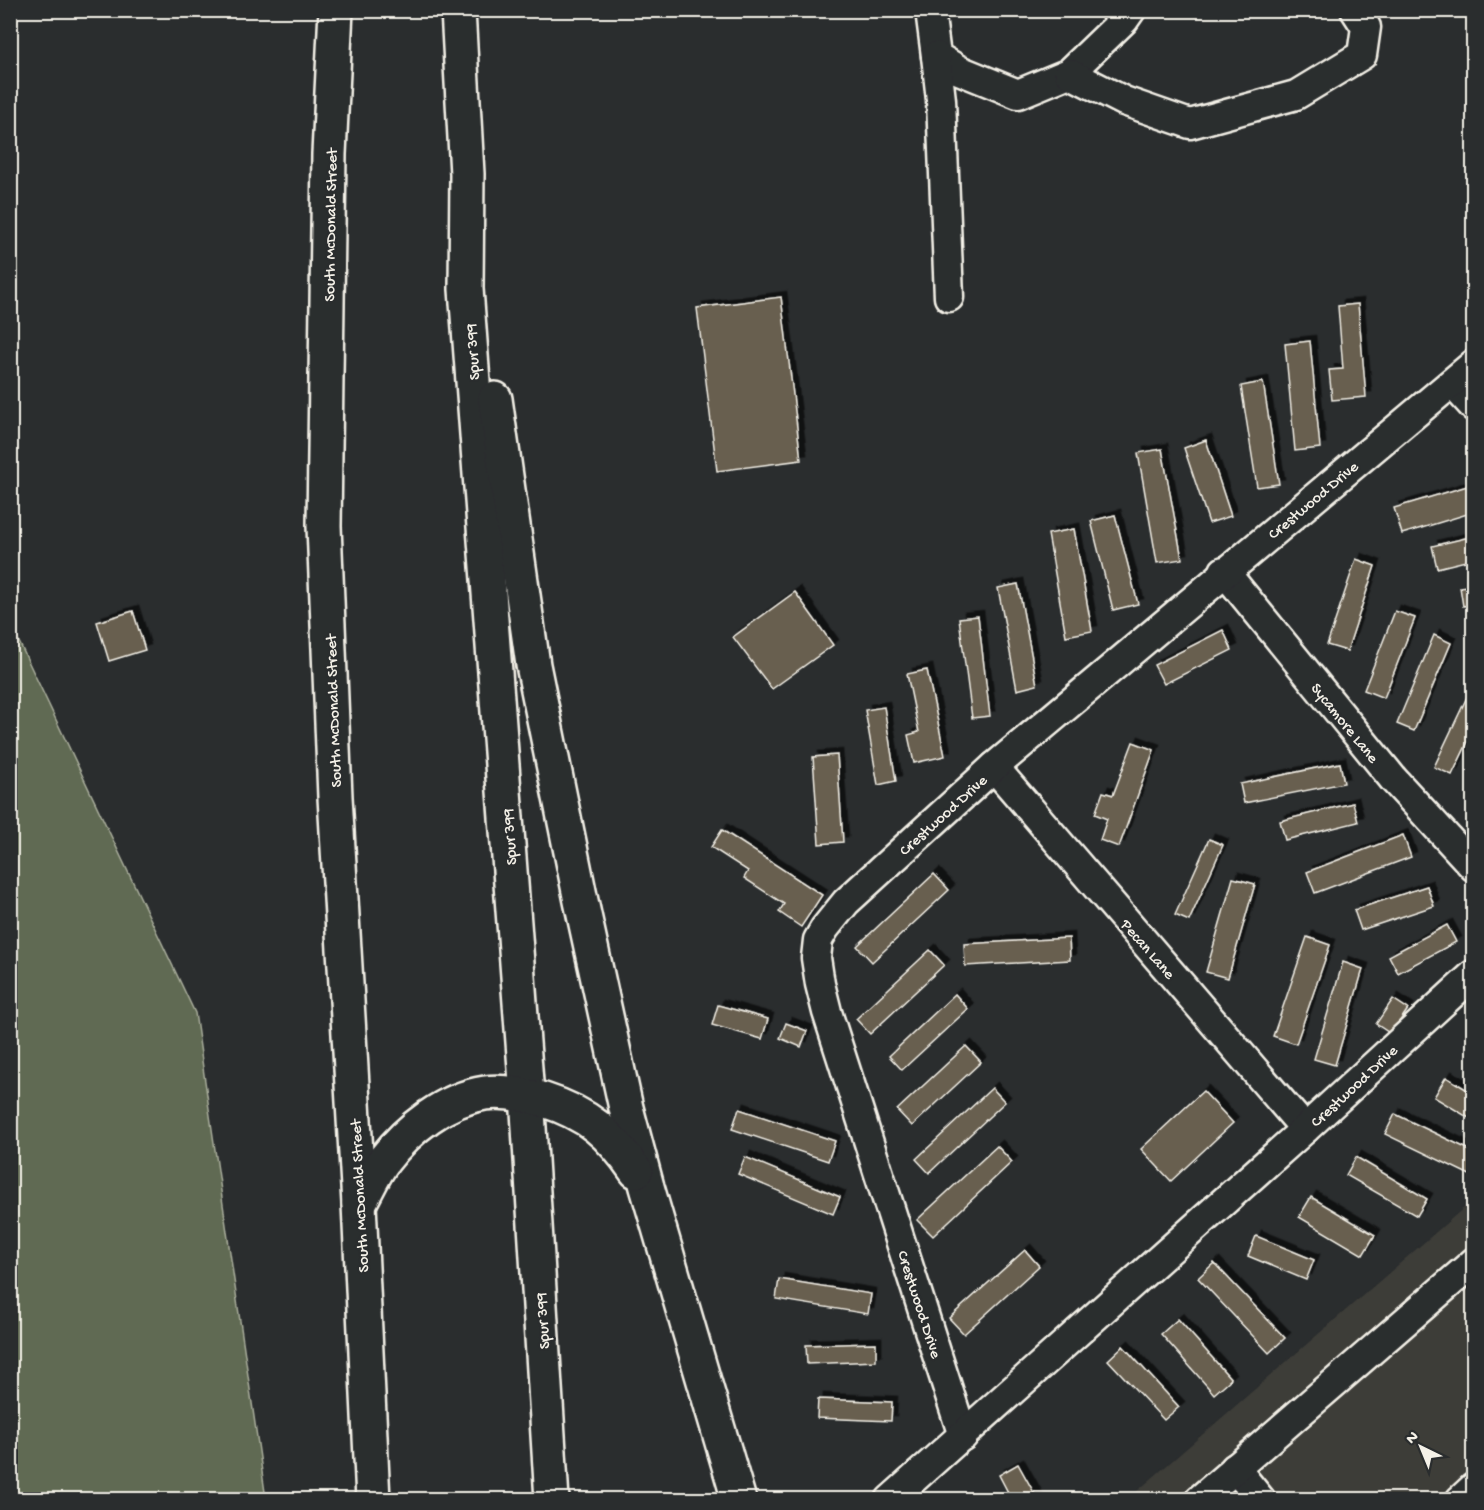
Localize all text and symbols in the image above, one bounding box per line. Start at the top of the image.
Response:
street label: South McDonald Street [322,147,343,302]
street label: Spur 399 [463,323,486,381]
street label: Crestwood Drive [1265,458,1364,545]
street label: South McDonald Street [323,633,348,788]
street label: Sycamore Lane [1305,680,1382,769]
street label: Crestwood Drive [896,772,993,861]
street label: Spur 399 [500,808,523,866]
street label: Pecan Lane [1114,916,1178,985]
street label: Crestwood Drive [1308,1042,1403,1133]
street label: South McDonald Street [348,1117,375,1273]
street label: Crestwood Drive [891,1249,944,1362]
street label: Spur 399 [533,1292,556,1350]
north arrow [1391,1417,1451,1477]
text: N [1403,1428,1424,1449]

